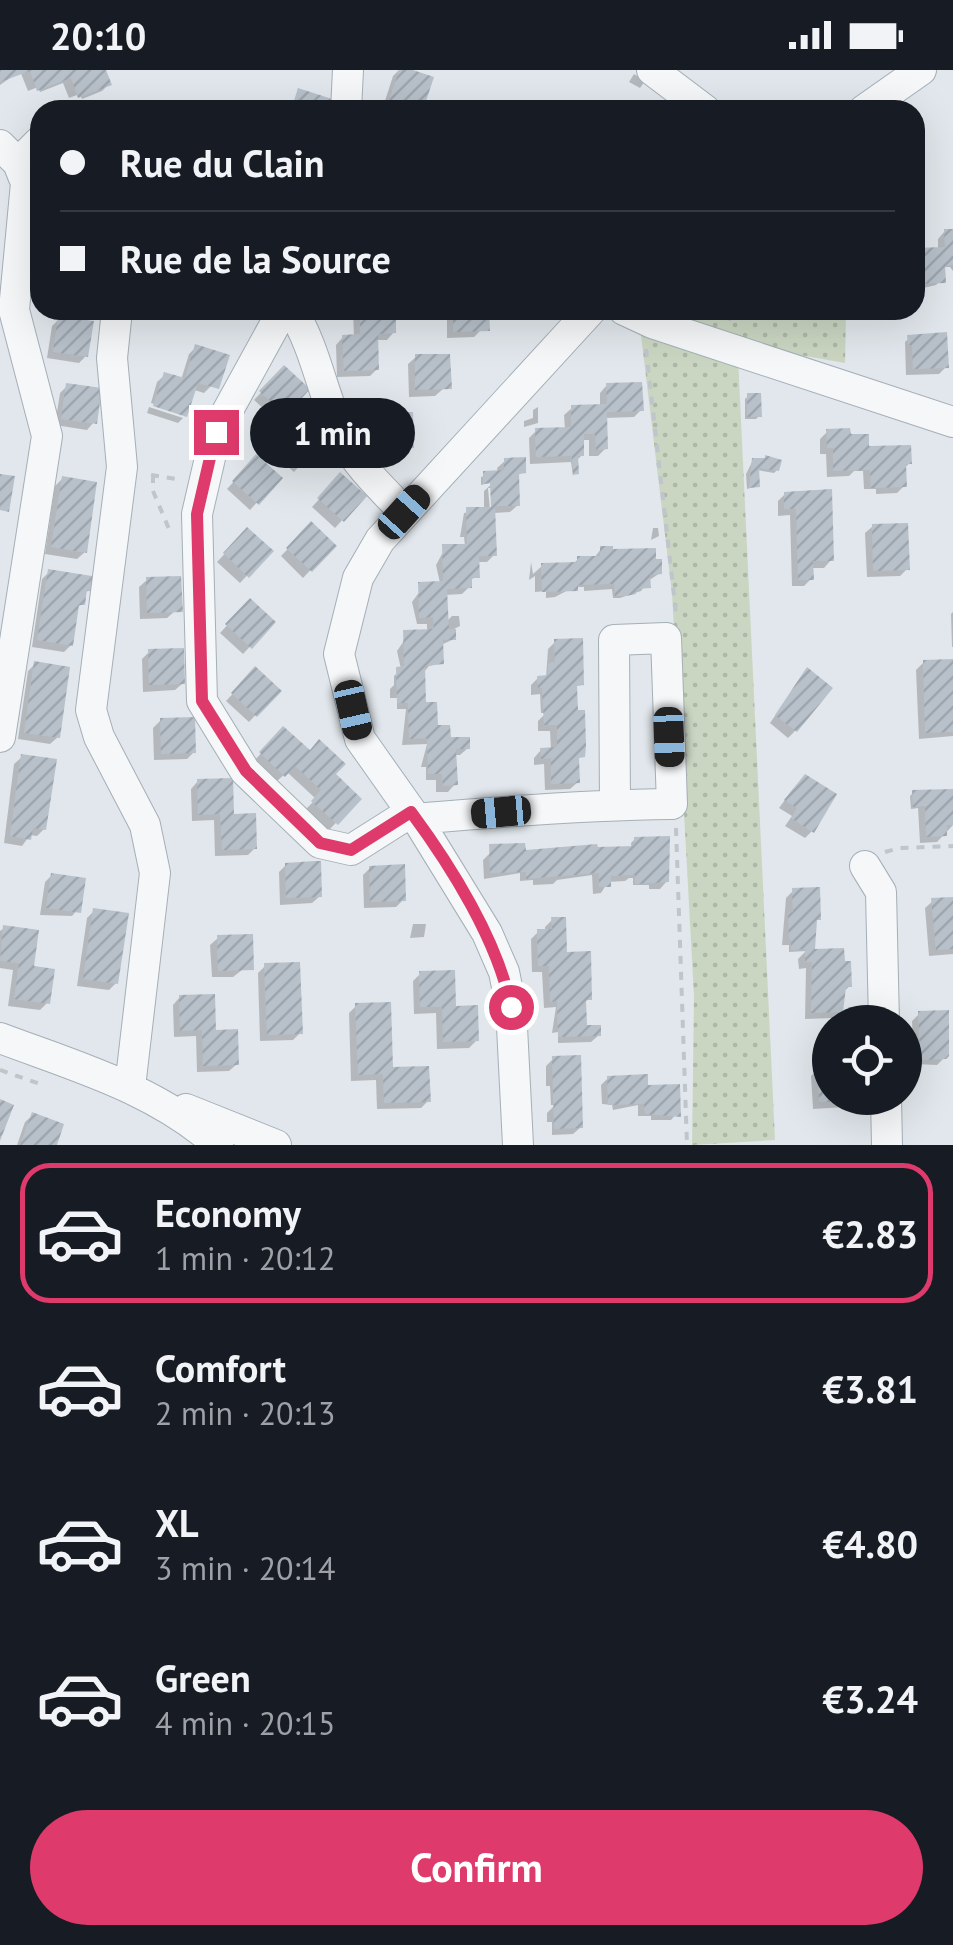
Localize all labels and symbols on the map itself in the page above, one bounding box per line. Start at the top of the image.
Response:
callout: 1 min [251,397,416,467]
route end [194,410,239,455]
car [373,480,435,544]
car [332,677,374,743]
car [653,706,685,768]
car [470,794,532,830]
route start [489,985,534,1030]

